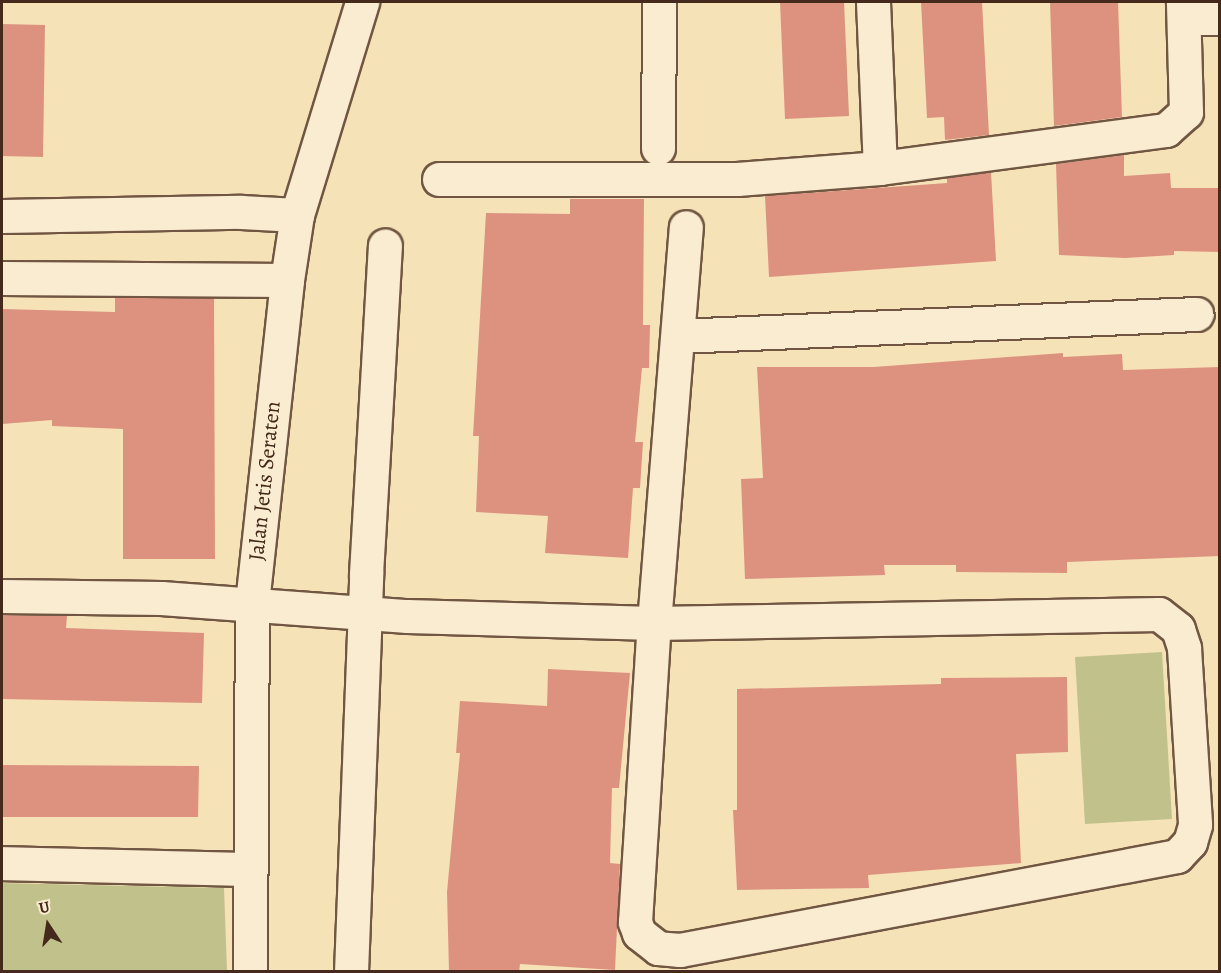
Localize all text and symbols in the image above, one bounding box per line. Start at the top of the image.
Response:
street label: Jalan Jetis Seraten [243,400,287,562]
north arrow [18,895,78,955]
text: U [37,896,52,919]

